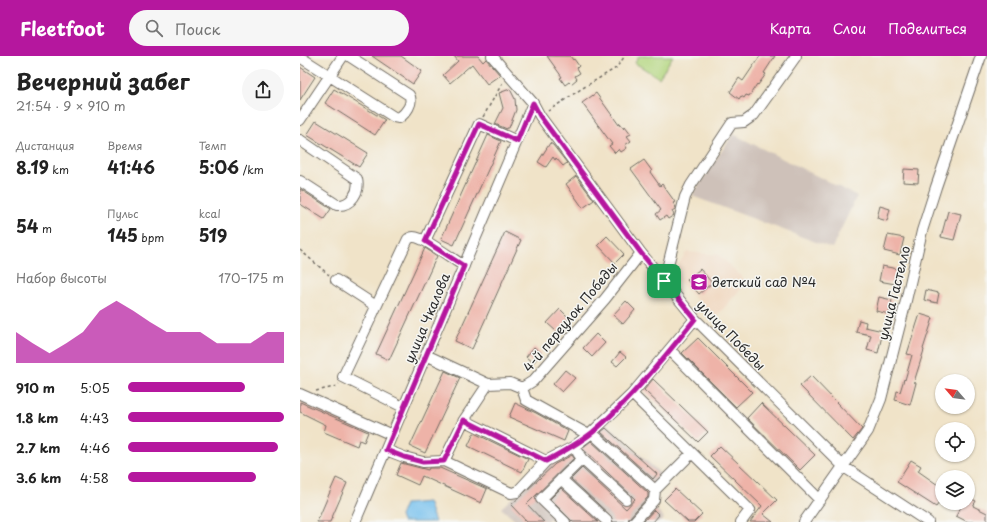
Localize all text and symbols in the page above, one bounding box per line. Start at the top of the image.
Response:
search box [129,10,409,46]
text: Fleetfoot [20,14,105,42]
icon: search [143,17,165,39]
text: Поиск [175,17,220,40]
text: Карта [770,18,811,39]
text: Слои [833,18,866,39]
text: Поделиться [888,18,967,39]
text: Вечерний забег [16,64,190,97]
button: share [242,69,284,111]
text: 21:54 · 9 × 910 m [16,96,126,115]
text: Дистанция [16,137,74,154]
text: Время [107,137,142,154]
text: Темп [199,137,226,154]
text: 8.19 [16,154,49,180]
text: 41:46 [107,154,155,180]
text: 5:06 [199,154,239,180]
text: km [49,161,69,178]
text: /km [239,161,264,178]
text: Пульс [107,205,138,222]
text: kcal [199,205,221,222]
text: 54 [16,213,38,239]
text: m [38,220,52,237]
text: 145 [107,222,138,248]
text: 519 [199,222,227,248]
text: bpm [138,229,164,246]
street label: улица Гастелло [873,244,914,342]
street label: 4-й переулок Победы [518,258,621,376]
pin [647,264,681,298]
text: Набор высоты [16,268,107,287]
text: 170–175 m [218,268,284,287]
street label: улица Чкалова [399,269,454,366]
icon: arrive [653,270,675,292]
school or university icon: детский сад №4 [689,272,709,292]
place label: детский сад №4 [712,272,816,291]
street label: улица Победы [693,295,770,374]
north arrow [935,374,975,414]
map controls [935,374,975,510]
text: 910 m [16,378,55,397]
text: 5:05 [80,378,110,397]
text: 1.8 km [16,408,58,427]
text: 4:43 [80,408,109,427]
button: locate [935,422,975,462]
text: 2.7 km [16,438,60,457]
text: 4:46 [80,438,110,457]
text: 3.6 km [16,468,61,487]
text: 4:58 [80,468,109,487]
button: layers [935,470,975,510]

